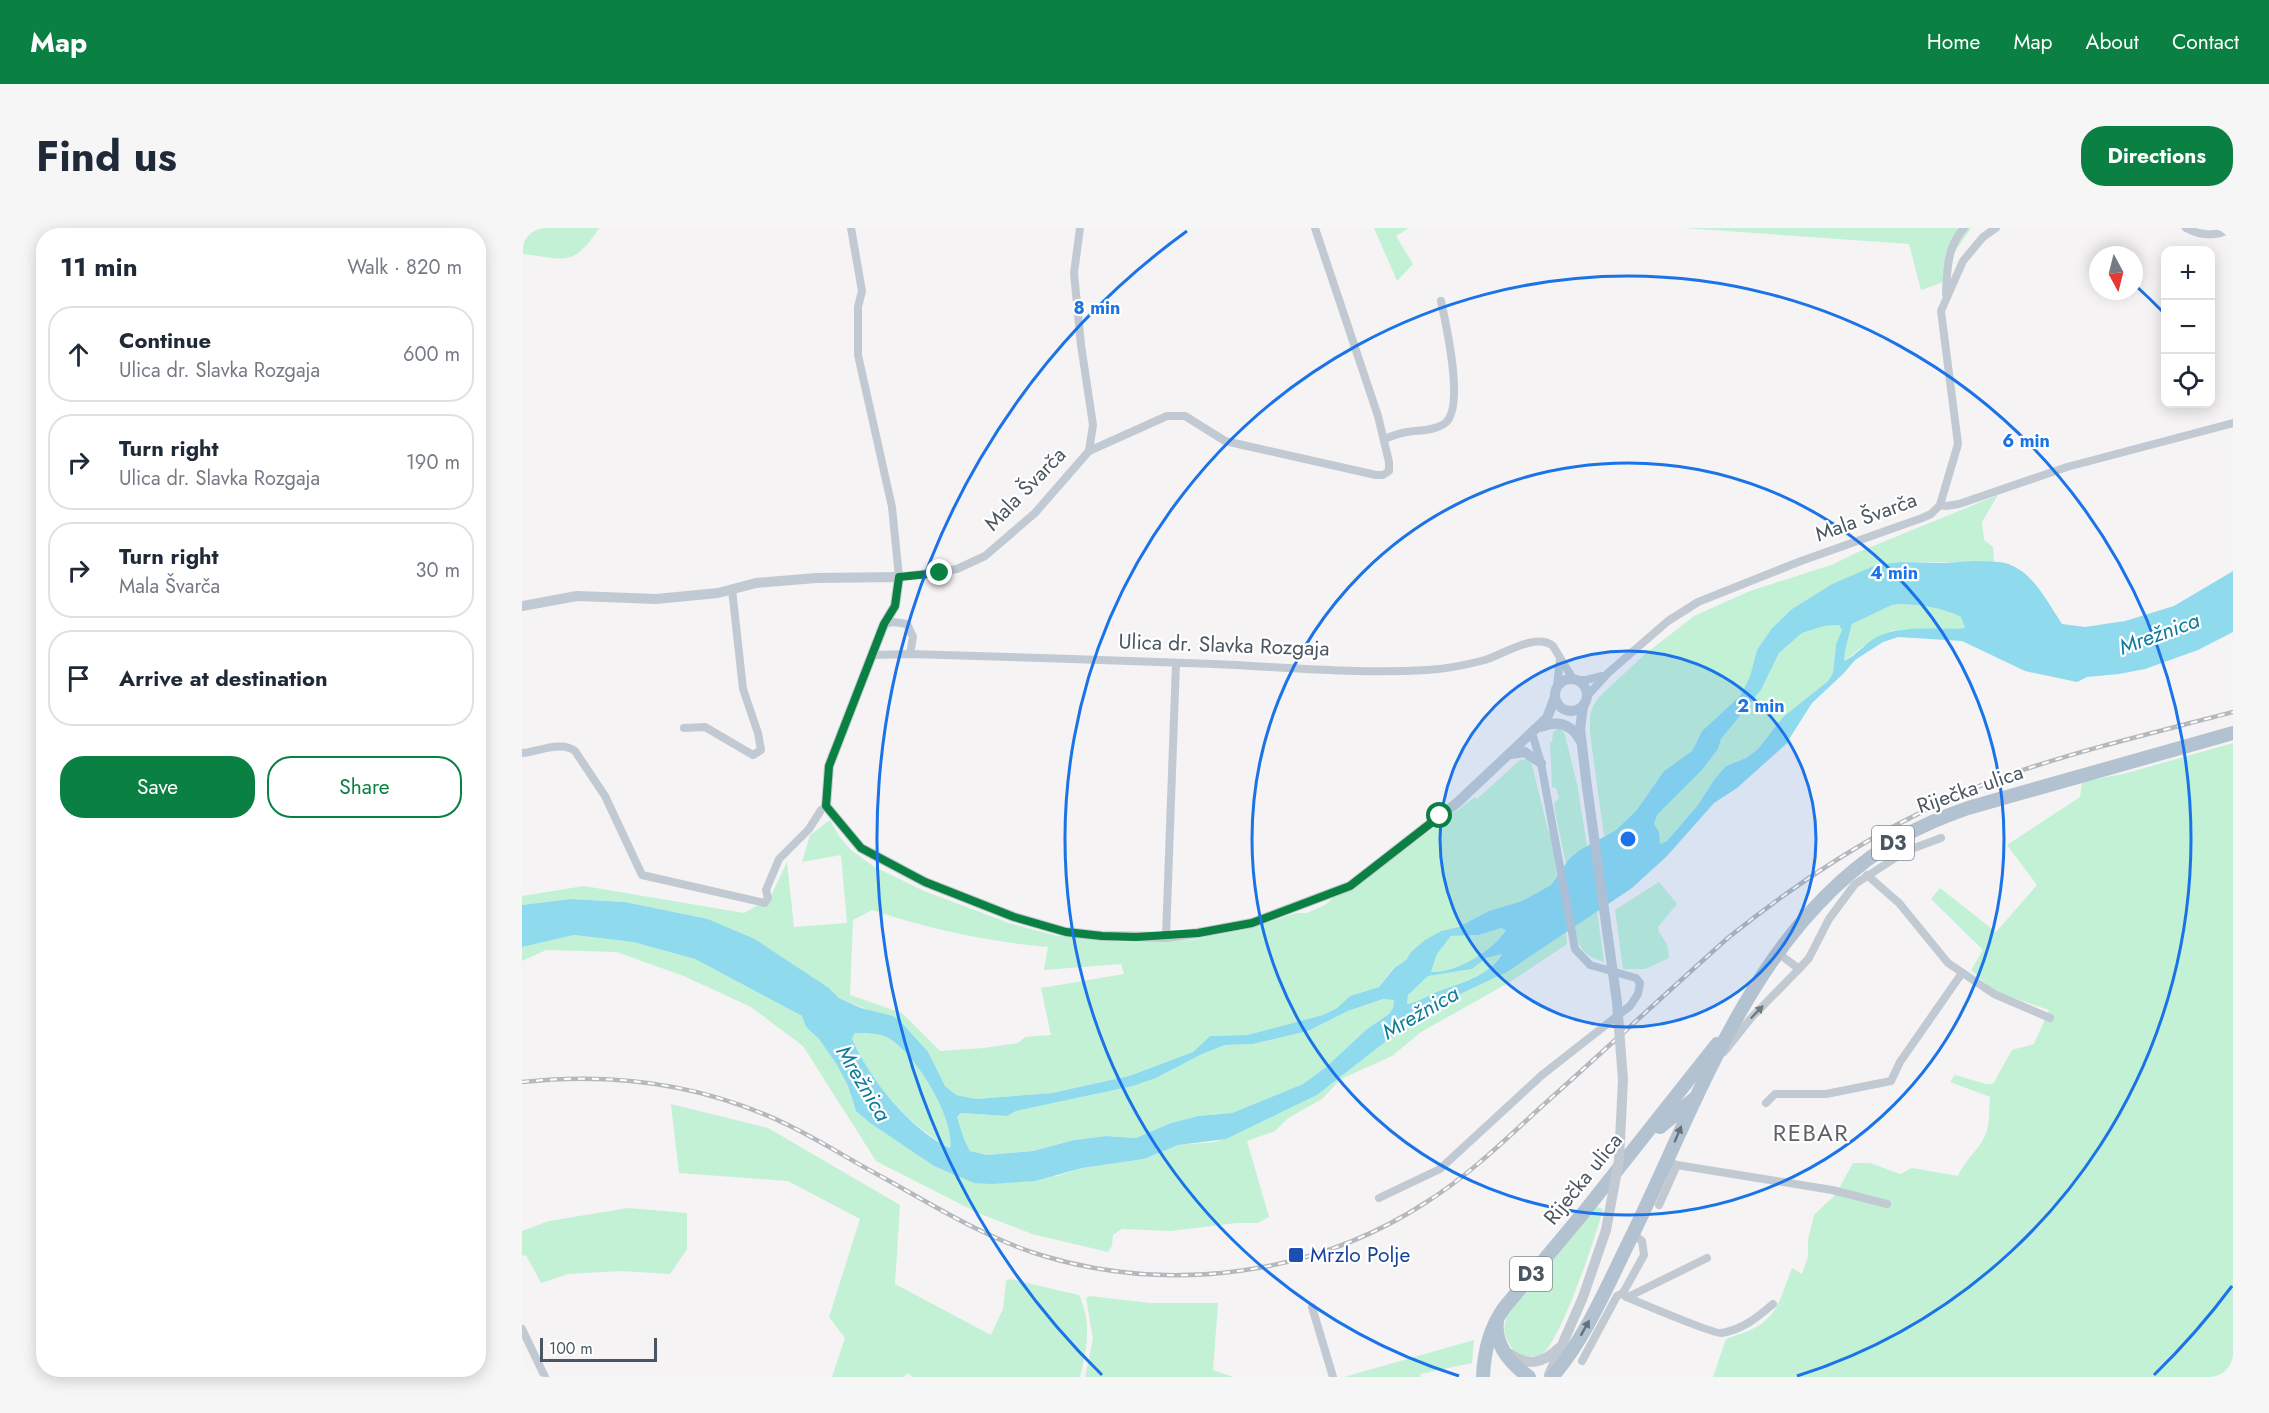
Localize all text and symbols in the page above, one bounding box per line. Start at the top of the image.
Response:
text: Map [30,22,87,63]
text: Home [1927,27,1980,57]
text: Map [2013,27,2053,57]
text: About [2086,27,2139,57]
text: Contact [2172,27,2239,57]
text: Find us [36,126,177,187]
button: Directions [2081,126,2233,186]
north arrow [2089,246,2143,300]
map controls [2161,246,2215,408]
button: + [2161,246,2215,300]
text: 11 min [60,248,138,286]
text: Walk · 820 m [347,253,462,282]
text: 8 min [1074,295,1120,321]
button: − [2161,300,2215,354]
text: Continue [119,324,211,356]
icon: ahead [62,338,95,371]
text: 600 m [403,340,460,369]
button: locate [2161,354,2215,408]
text: Ulica dr. Slavka Rozgaja [119,356,320,385]
text: 6 min [2002,428,2050,454]
text: Turn right [119,432,219,464]
street label: Mala Švarča [977,440,1073,538]
icon: right [62,446,95,479]
text: 190 m [406,448,460,477]
text: Ulica dr. Slavka Rozgaja [119,464,320,493]
street label: Mala Švarča [1811,485,1921,549]
text: Turn right [119,540,219,572]
icon: right [62,554,95,587]
text: 30 m [415,556,460,585]
route end [926,559,952,585]
text: 4 min [1870,560,1918,586]
text: Mala Švarča [119,572,220,601]
water label: Mrežnica [2114,604,2204,662]
street label: Ulica dr. Slavka Rozgaja [1118,626,1330,664]
icon: arrive [62,662,95,695]
text: Arrive at destination [119,662,328,694]
text: 2 min [1737,693,1785,719]
button: Save [60,756,255,818]
button: Share [267,756,462,818]
street label: Riječka ulica [1913,757,2027,821]
route start [1426,802,1452,828]
road number: D3 [1872,826,1914,860]
centre of rings [1618,829,1638,849]
water label: Mrežnica [1376,977,1464,1047]
one-way arrow [1750,1006,1764,1020]
water label: Mrežnica [829,1039,899,1127]
district label: REBAR [1773,1115,1849,1150]
one-way arrow [1674,1125,1683,1143]
street label: Riječka ulica [1537,1127,1629,1231]
place label: Mrzlo Polje [1310,1240,1411,1270]
marker: Mrzlo Polje [1287,1246,1305,1264]
road number: D3 [1510,1257,1552,1291]
one-way arrow [1579,1320,1589,1337]
scale bar [540,1335,657,1362]
text: 100 m [549,1337,593,1360]

